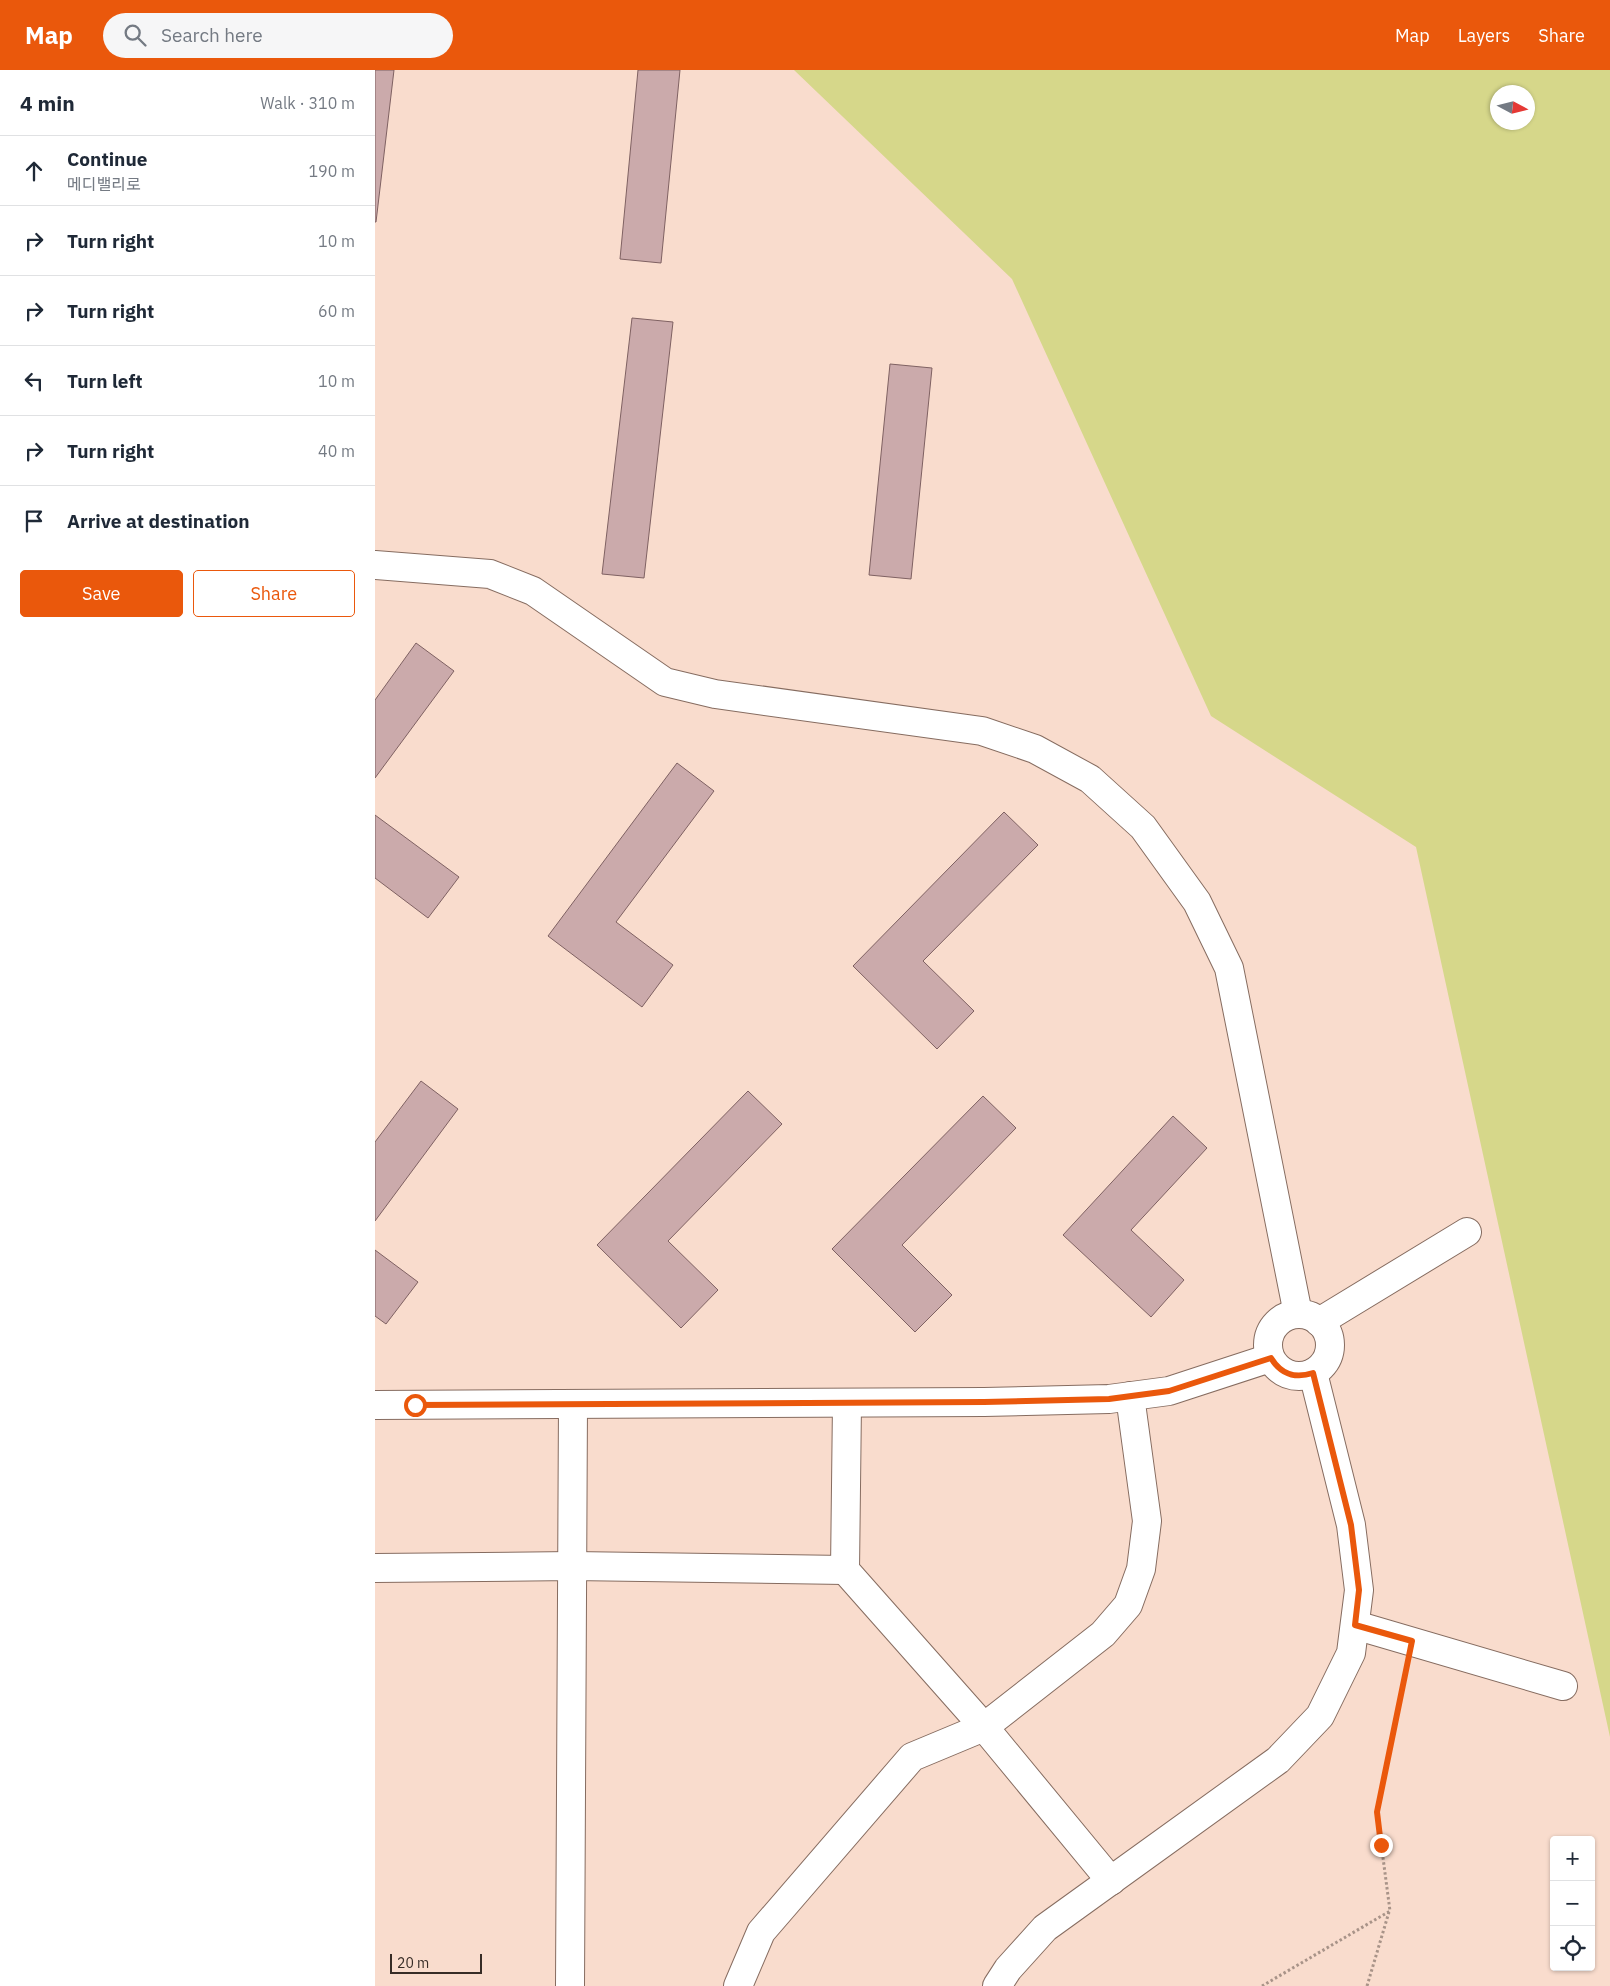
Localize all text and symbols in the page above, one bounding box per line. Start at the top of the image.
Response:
search box [103,13,453,58]
text: Map [25,19,73,51]
icon: search [121,21,149,49]
text: Search here [161,23,263,47]
text: Map [1395,24,1430,47]
text: Layers [1458,24,1510,47]
text: Share [1538,24,1585,47]
north arrow [1490,85,1535,130]
text: 4 min [20,89,75,117]
text: Walk · 310 m [260,93,355,113]
text: Continue [67,147,147,171]
icon: ahead [20,157,48,185]
text: 190 m [308,161,355,181]
text: 메디밸리로 [67,174,141,194]
icon: right [20,227,48,255]
text: Turn right [67,229,154,253]
text: 10 m [318,231,355,251]
icon: right [20,297,48,325]
text: Turn right [67,299,154,323]
text: 60 m [318,301,355,321]
icon: left [20,367,48,395]
text: Turn left [67,369,143,393]
text: 10 m [318,371,355,391]
icon: right [20,437,48,465]
text: Turn right [67,439,154,463]
text: 40 m [318,441,355,461]
icon: arrive [20,507,48,535]
text: Arrive at destination [67,509,250,533]
button: Save [20,570,183,617]
button: Share [193,570,355,617]
route start [404,1394,427,1417]
route end [1370,1834,1393,1857]
map controls [1550,1836,1595,1971]
button: + [1550,1836,1595,1881]
button: − [1550,1881,1595,1926]
button: locate [1550,1926,1595,1971]
scale bar [390,1951,483,1974]
text: 20 m [397,1954,429,1972]

